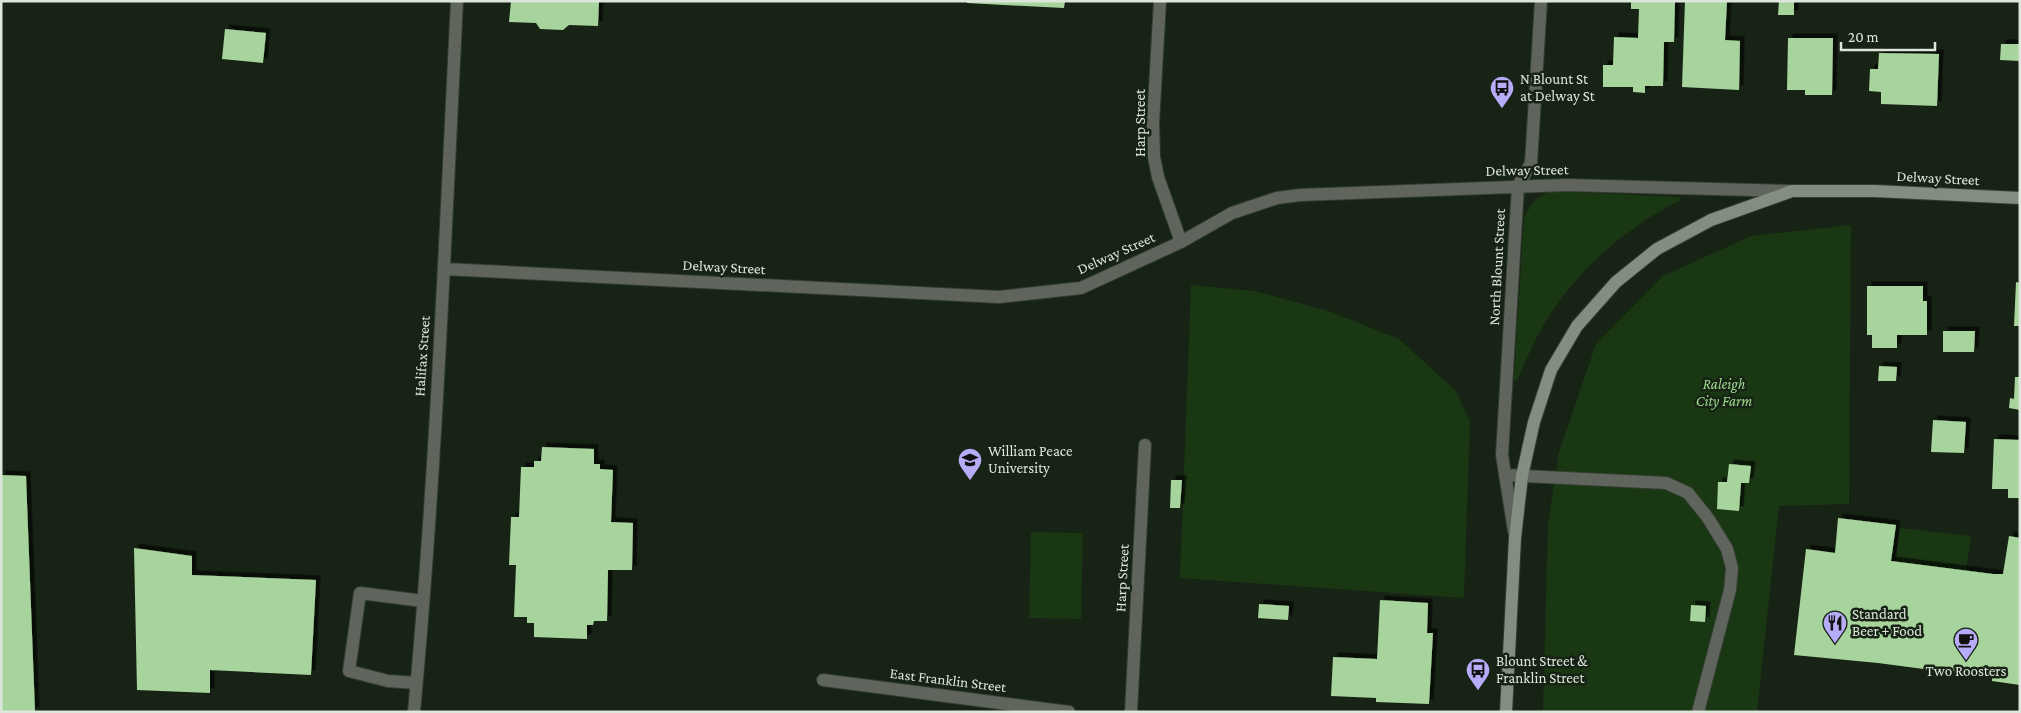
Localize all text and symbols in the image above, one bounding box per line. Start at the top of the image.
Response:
scale bar [1841,20,1935,52]
text: 20 m [1848,29,1879,45]
place label: N Blount St at Delway St [1520,71,1596,105]
bus stop icon: N Blount St at Delway St [1489,75,1515,109]
street label: Harp Street [1132,88,1149,157]
street label: Delway Street [1485,161,1570,180]
street label: Delway Street [1896,168,1981,189]
street label: North Blount Street [1486,207,1508,326]
street label: Delway Street [1075,228,1159,278]
street label: Delway Street [682,257,767,278]
street label: Halifax Street [411,314,433,397]
park label: Raleigh City Farm [1696,376,1752,410]
place label: William Peace University [988,443,1073,477]
school or university icon: William Peace University [957,447,983,481]
street label: Harp Street [1112,543,1133,612]
place label: Standard Beer + Food [1852,606,1922,639]
restaurant icon: Standard Beer + Food [1822,610,1848,644]
cafe icon: Two Roosters [1953,627,1979,661]
place label: Blount Street & Franklin Street [1496,653,1588,686]
bus stop icon: Blount Street & Franklin Street [1465,657,1491,691]
place label: Two Roosters [1926,663,2006,679]
street label: East Franklin Street [889,665,1008,695]

